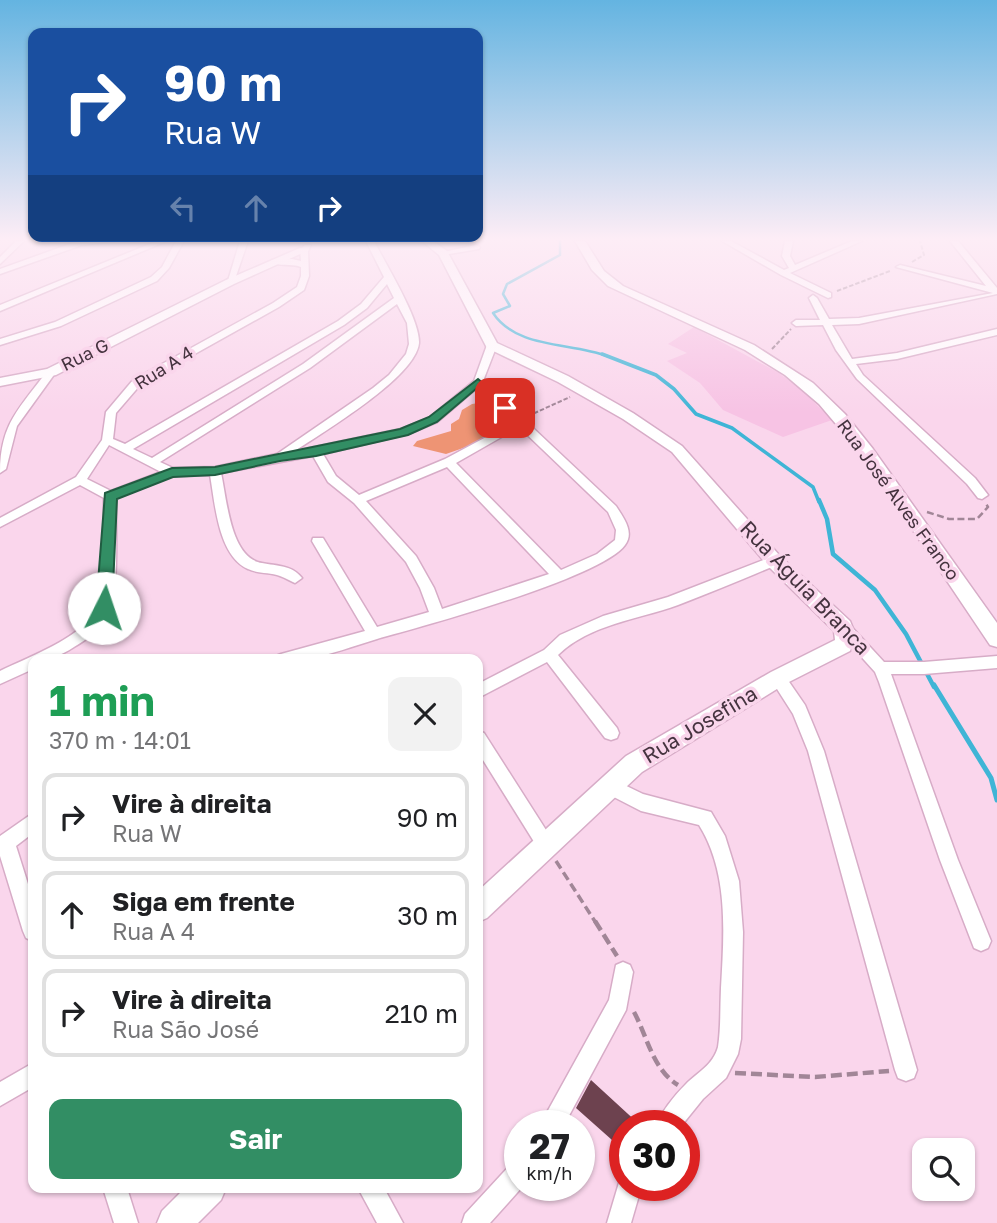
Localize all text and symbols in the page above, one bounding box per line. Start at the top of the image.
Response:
text: 90 m [164,53,282,112]
icon: right [49,56,140,147]
text: Rua W [164,113,261,151]
icon: left [164,189,202,227]
icon: ahead [237,189,275,227]
icon: right [310,189,348,227]
street label: Rua G [57,333,112,375]
street label: Rua A 4 [130,341,197,394]
pin [475,378,535,438]
icon: arrive [486,389,524,427]
street label: Rua José Alves Franco [833,415,965,584]
street label: Rua Águia Branca [735,515,876,660]
position arrow [67,571,141,645]
text: 1 min [49,675,155,725]
button: close [388,677,462,751]
street label: Rua Josefina [637,680,762,769]
text: 370 m · 14:01 [49,726,191,754]
text: Vire à direita [112,788,272,819]
icon: right [53,798,91,836]
text: 90 m [397,802,458,833]
text: Rua W [112,819,182,847]
text: Siga em frente [112,886,295,917]
icon: ahead [53,896,91,934]
text: 30 m [397,900,458,931]
text: Rua A 4 [112,917,195,945]
text: Vire à direita [112,984,272,1015]
icon: right [53,994,91,1032]
text: 210 m [385,998,458,1029]
text: Rua São José [112,1015,259,1043]
button: Sair [49,1099,462,1179]
speed limit sign: 30 [609,1110,700,1201]
text: 27 [529,1125,570,1167]
map controls [912,1138,975,1201]
button: search [912,1138,975,1201]
text: km/h [527,1162,572,1184]

